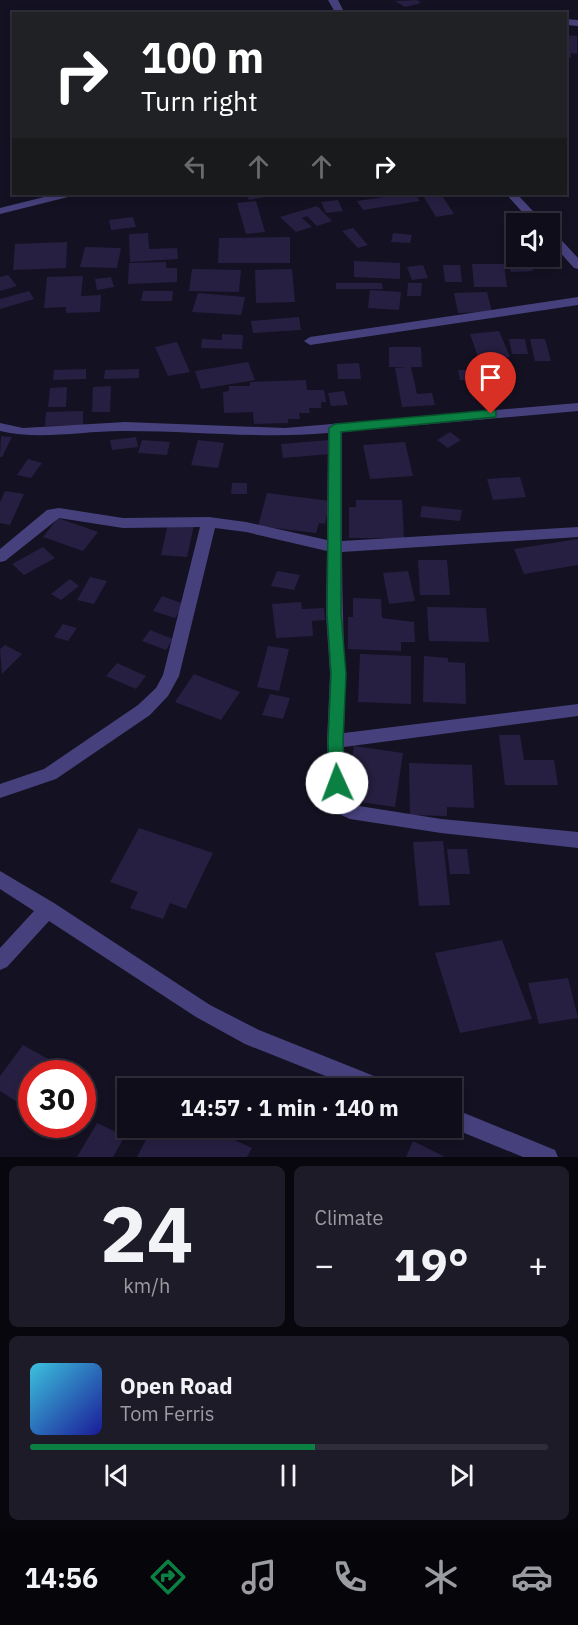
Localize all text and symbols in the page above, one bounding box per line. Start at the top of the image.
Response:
text: 100 m [141,30,264,85]
icon: right [42,36,120,114]
text: Turn right [141,83,258,118]
icon: left [179,150,212,183]
icon: ahead [242,150,275,183]
icon: ahead [305,150,338,183]
icon: right [368,150,401,183]
map controls [506,213,560,267]
button: sound [506,213,560,267]
pin [465,352,516,414]
icon: arrive [474,361,507,394]
position arrow [305,751,369,815]
speed limit sign: 30 [18,1060,96,1138]
text: 14:57 · 1 min · 140 m [180,1093,399,1122]
text: 24 [100,1182,194,1283]
text: Climate [315,1204,383,1231]
text: 19° [394,1235,469,1293]
text: − [315,1243,334,1286]
text: + [528,1243,548,1286]
text: km/h [123,1272,170,1299]
text: Open Road [120,1371,233,1400]
text: Tom Ferris [120,1400,215,1427]
icon: previous [100,1459,133,1492]
icon: pause [272,1459,305,1492]
icon: next [445,1459,478,1492]
icon: directions [147,1556,189,1598]
icon: music [238,1556,280,1598]
icon: phone [329,1556,371,1598]
icon: climate [420,1556,462,1598]
icon: car [511,1556,553,1598]
text: 14:56 [25,1560,98,1595]

